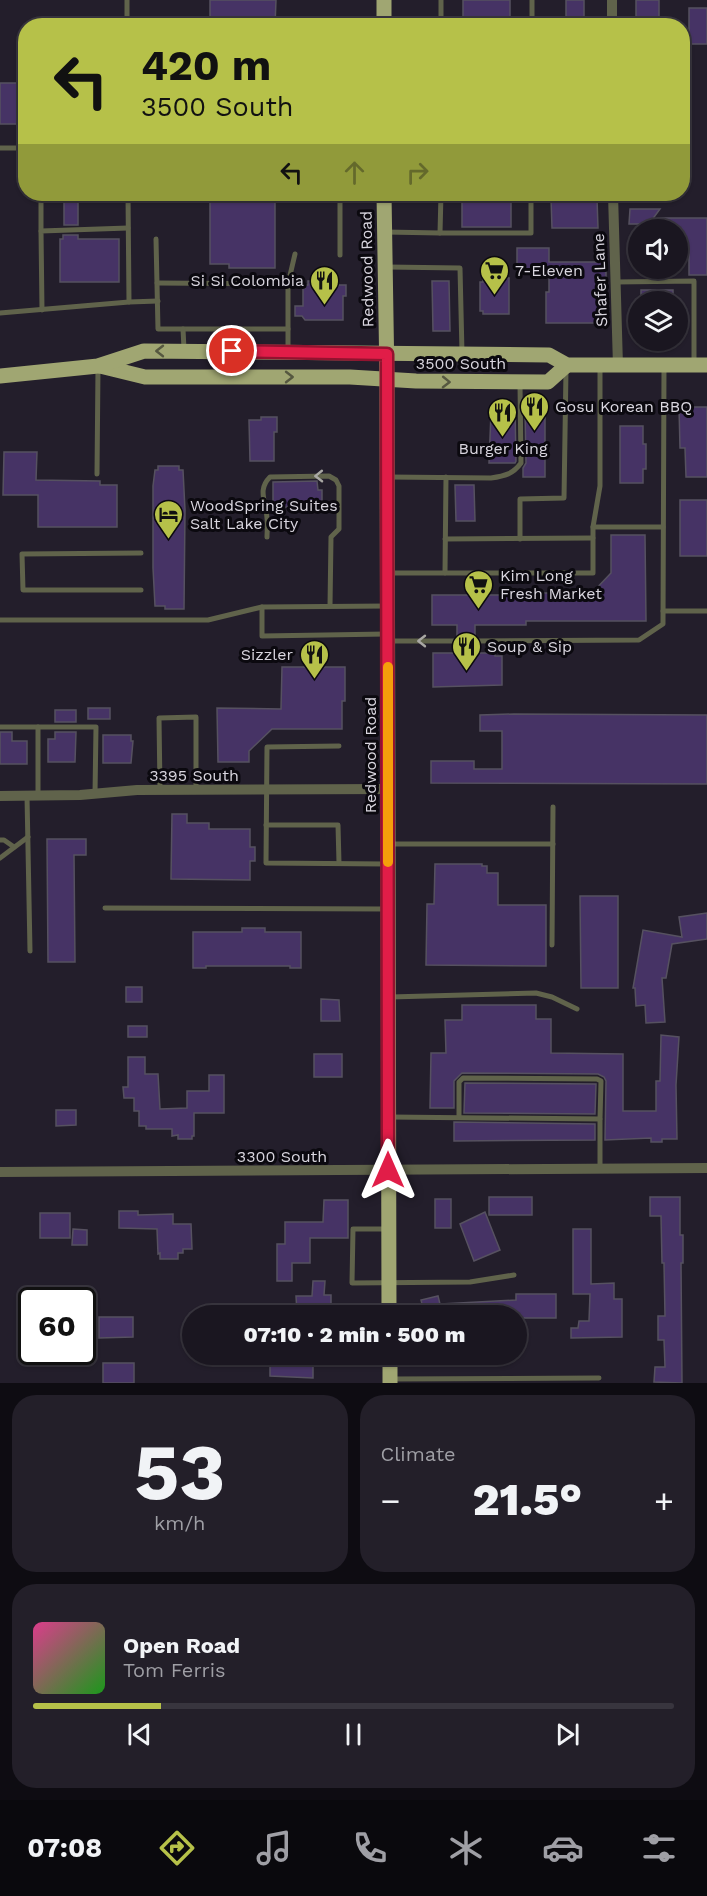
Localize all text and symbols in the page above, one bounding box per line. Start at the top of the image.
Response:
text: 420 m [141,41,271,90]
icon: left [42,42,120,120]
text: 3500 South [141,91,293,123]
icon: left [275,156,308,189]
icon: ahead [338,156,371,189]
icon: right [401,156,434,189]
street label: Redwood Road [356,211,378,327]
map controls [628,219,688,351]
button: sound [628,219,688,279]
street label: Shafer Lane [589,233,611,327]
supermarket icon: 7-Eleven [478,254,510,296]
place label: 7-Eleven [515,261,583,280]
restaurant icon: Si Si Colombia [309,264,341,306]
place label: Si Si Colombia [191,271,304,290]
button: layers [628,291,688,351]
pin [206,325,257,376]
icon: arrive [215,334,248,367]
one-way arrow [156,345,165,357]
street label: 3500 South [416,354,506,373]
one-way arrow [285,371,294,383]
one-way arrow [441,376,450,388]
restaurant icon: Gosu Korean BBQ [518,390,550,432]
restaurant icon: Burger King [487,396,519,438]
place label: Gosu Korean BBQ [555,397,692,416]
place label: Burger King [459,439,548,458]
one-way arrow [314,470,323,482]
place label: WoodSpring Suites Salt Lake City [190,496,338,533]
hotel icon: WoodSpring Suites Salt Lake City [153,498,185,540]
place label: Kim Long Fresh Market [500,566,602,603]
supermarket icon: Kim Long Fresh Market [463,568,495,610]
restaurant icon: Soup & Sip [450,630,482,672]
one-way arrow [418,635,427,647]
place label: Soup & Sip [487,637,572,656]
restaurant icon: Sizzler [298,638,330,680]
place label: Sizzler [241,645,293,664]
street label: Redwood Road [361,697,380,813]
street label: 3395 South [149,766,239,785]
position arrow [356,1138,420,1202]
street label: 3300 South [237,1147,327,1166]
speed limit sign: 60 [18,1287,96,1365]
text: 07:10 · 2 min · 500 m [244,1322,465,1347]
text: 53 [134,1426,226,1518]
text: Climate [381,1442,456,1466]
text: 21.5° [472,1473,582,1526]
text: − [381,1481,400,1520]
text: + [654,1481,674,1520]
text: km/h [154,1511,206,1535]
text: Open Road [123,1633,240,1658]
text: Tom Ferris [123,1658,226,1682]
icon: previous [123,1718,156,1751]
icon: pause [337,1718,370,1751]
icon: next [551,1718,584,1751]
icon: directions [156,1827,198,1869]
icon: music [253,1827,295,1869]
icon: phone [349,1827,391,1869]
icon: climate [445,1827,487,1869]
icon: car [542,1827,584,1869]
icon: filters [638,1827,680,1869]
text: 07:08 [27,1832,102,1864]

